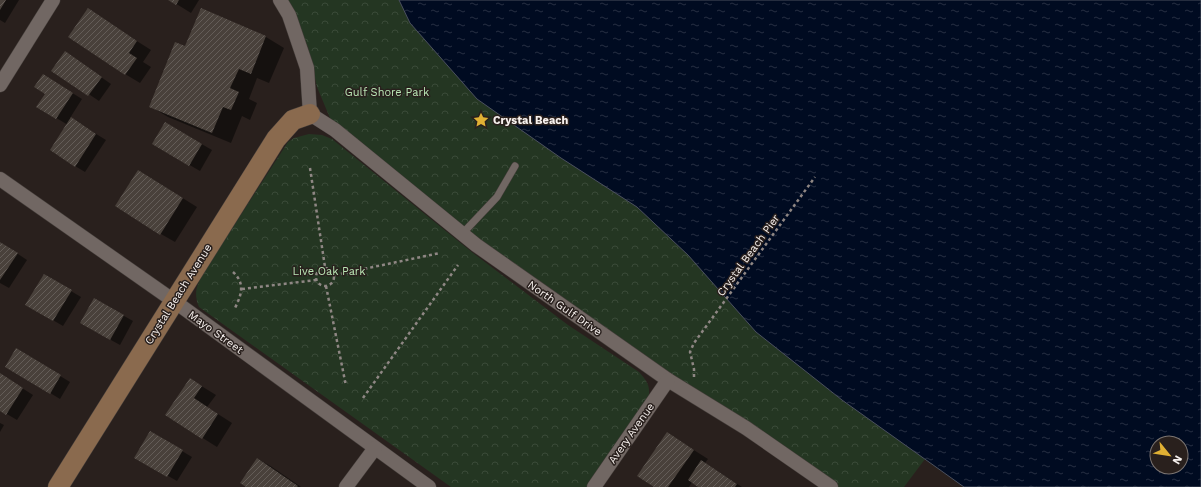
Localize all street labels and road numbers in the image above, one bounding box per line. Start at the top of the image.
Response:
street label: Crystal Beach Pier [714,211,783,299]
street label: Crystal Beach Avenue [142,242,215,347]
street label: North Gulf Drive [525,278,604,339]
street label: Mayo Street [186,308,246,357]
street label: Avery Avenue [606,400,657,466]

